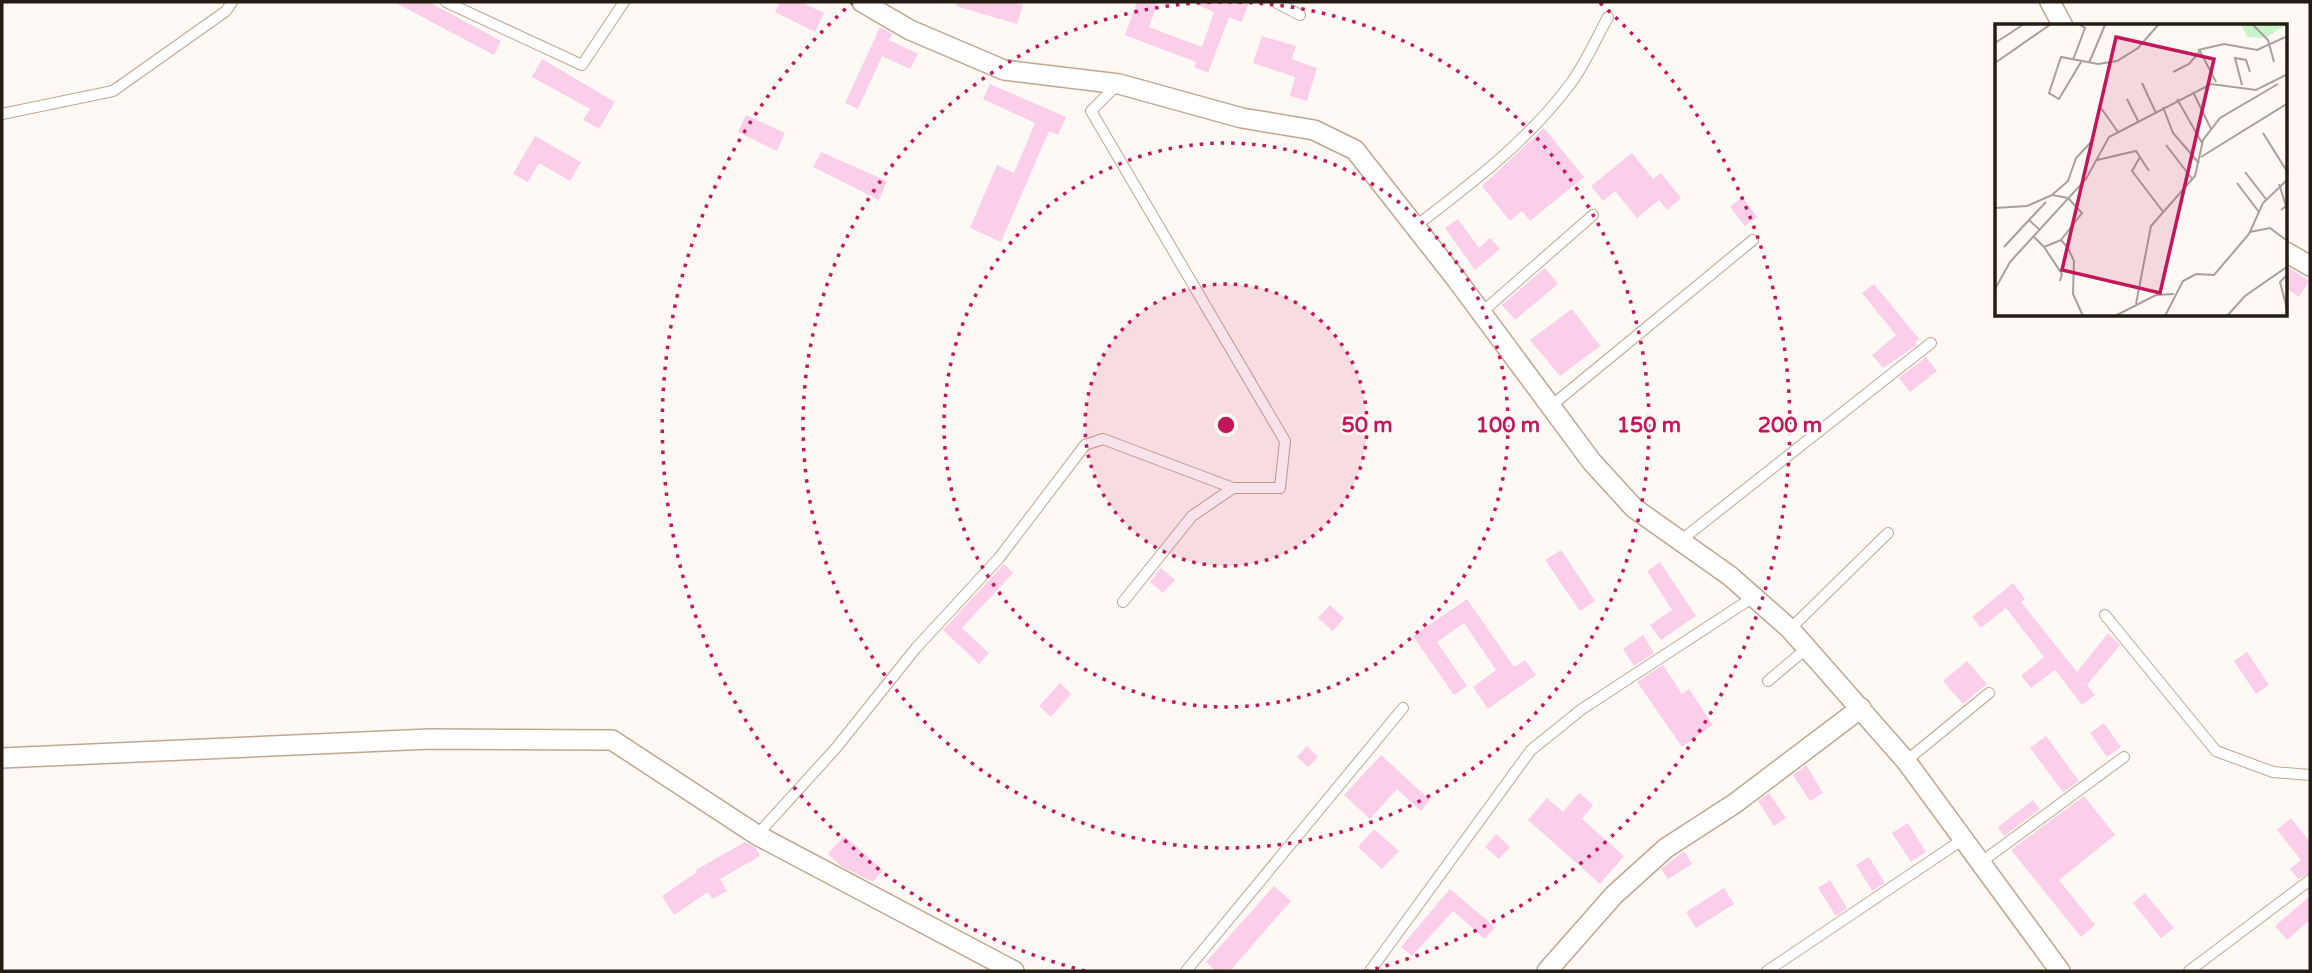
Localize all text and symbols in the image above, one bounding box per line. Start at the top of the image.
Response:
inset map [1995,24,2288,317]
centre of rings [1214,413,1238,437]
text: 50 m [1341,413,1393,438]
text: 100 m [1476,413,1540,438]
text: 150 m [1617,413,1681,438]
text: 200 m [1758,413,1822,438]

